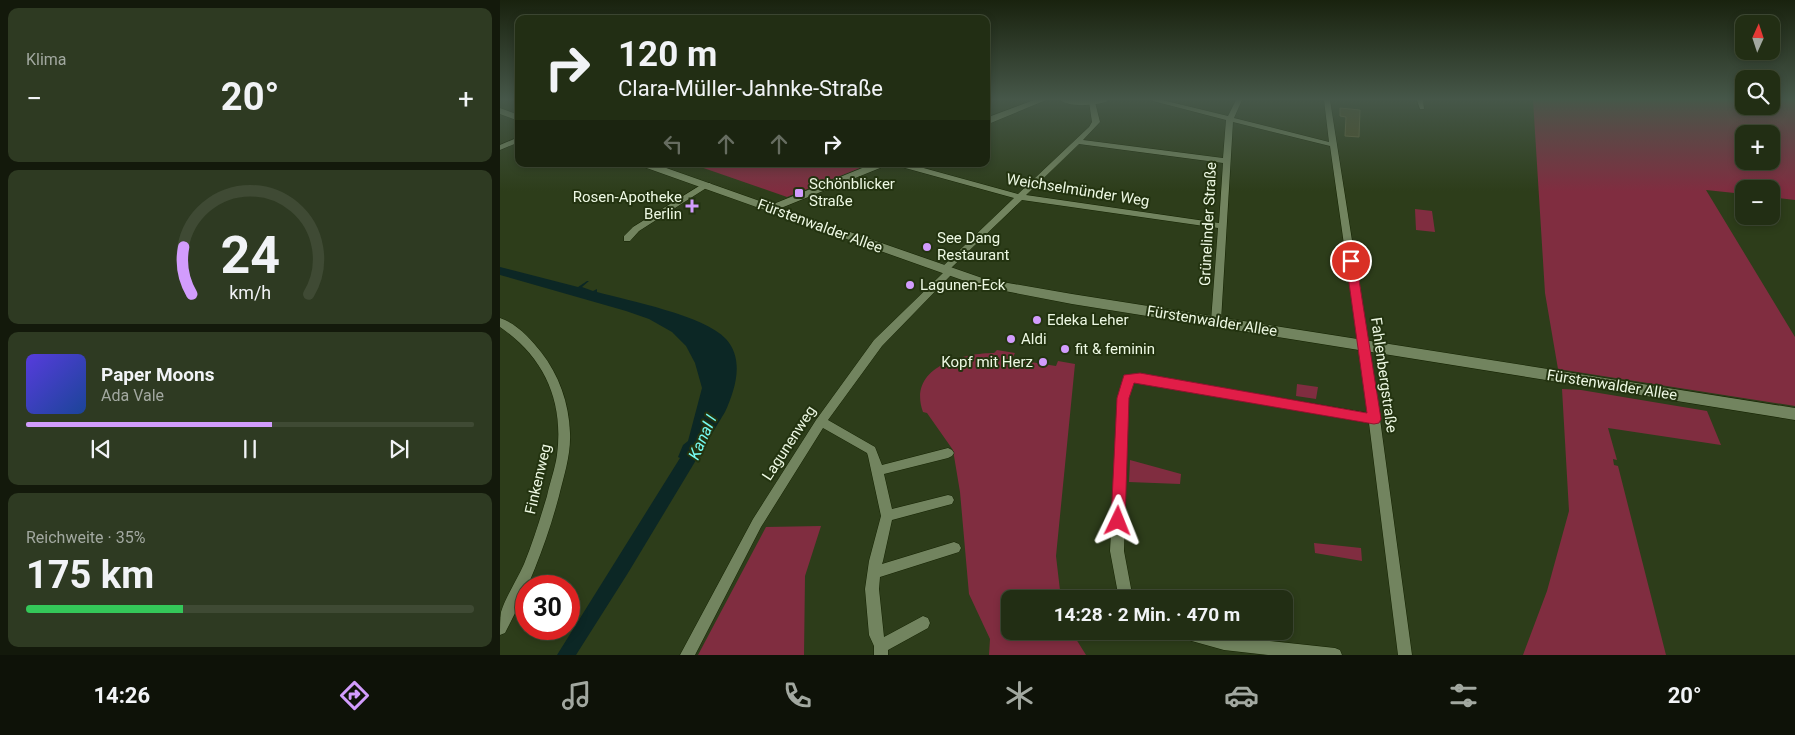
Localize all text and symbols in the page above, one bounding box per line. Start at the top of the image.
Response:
north arrow [1735,15,1780,60]
map controls [1735,15,1780,225]
text: 120 m [618,34,717,75]
icon: right [535,35,600,100]
text: Klima [26,50,67,69]
button: search [1735,70,1780,115]
text: 20° [221,75,279,119]
text: Clara-Müller-Jahnke-Straße [618,76,883,101]
text: − [26,82,42,115]
text: + [458,82,474,115]
button: + [1735,125,1780,170]
icon: left [659,130,687,158]
icon: ahead [712,130,740,158]
icon: ahead [765,130,793,158]
icon: right [818,130,846,158]
street label: Grünelinder Straße [1196,161,1220,287]
street label: Weichselmünder Weg [1005,170,1151,210]
place label: Schönblicker Straße [809,175,895,210]
button: − [1735,180,1780,225]
marker: Schönblicker Straße [793,187,805,199]
place label: Rosen-Apotheke Berlin [573,188,682,223]
street label: Fürstenwalder Allee [755,195,885,257]
marker: Rosen-Apotheke Berlin [686,200,698,212]
text: 24 [220,225,280,286]
place label: See Dang Restaurant [937,229,1010,264]
pin [1330,240,1372,282]
marker: See Dang Restaurant [921,241,933,253]
icon: arrive [1337,247,1365,275]
place label: Lagunen-Eck [920,276,1006,294]
marker: Lagunen-Eck [904,279,916,291]
text: km/h [229,282,271,303]
street label: Fürstenwalder Allee [1146,302,1278,340]
place label: Edeka Leher [1047,311,1129,329]
marker: Edeka Leher [1031,314,1043,326]
street label: Fahlenbergstraße [1367,316,1401,434]
place label: Aldi [1021,330,1047,348]
marker: Aldi [1005,333,1017,345]
place label: fit & feminin [1075,340,1155,358]
marker: fit & feminin [1059,343,1071,355]
place label: Kopf mit Herz [941,353,1033,371]
marker: Kopf mit Herz [1037,356,1049,368]
text: Paper Moons [101,363,214,386]
street label: Fürstenwalder Allee [1546,366,1678,404]
text: Ada Vale [101,386,164,405]
street label: Lagunenweg [758,402,820,484]
water label: Kanal I [684,411,721,463]
icon: previous [87,435,115,463]
icon: pause [236,435,264,463]
icon: next [385,435,413,463]
street label: Finkenweg [521,442,555,516]
position arrow [1091,494,1143,546]
text: Reichweite · 35% [26,528,145,547]
text: 175 km [26,553,154,597]
speed limit sign: 30 [515,575,580,640]
text: 14:28 · 2 Min. · 470 m [1054,603,1240,626]
icon: directions [337,678,372,713]
icon: music [559,678,594,713]
icon: phone [780,678,815,713]
icon: climate [1002,678,1037,713]
icon: car [1224,678,1259,713]
icon: filters [1446,678,1481,713]
text: 14:26 [93,683,150,708]
text: 20° [1668,683,1701,708]

